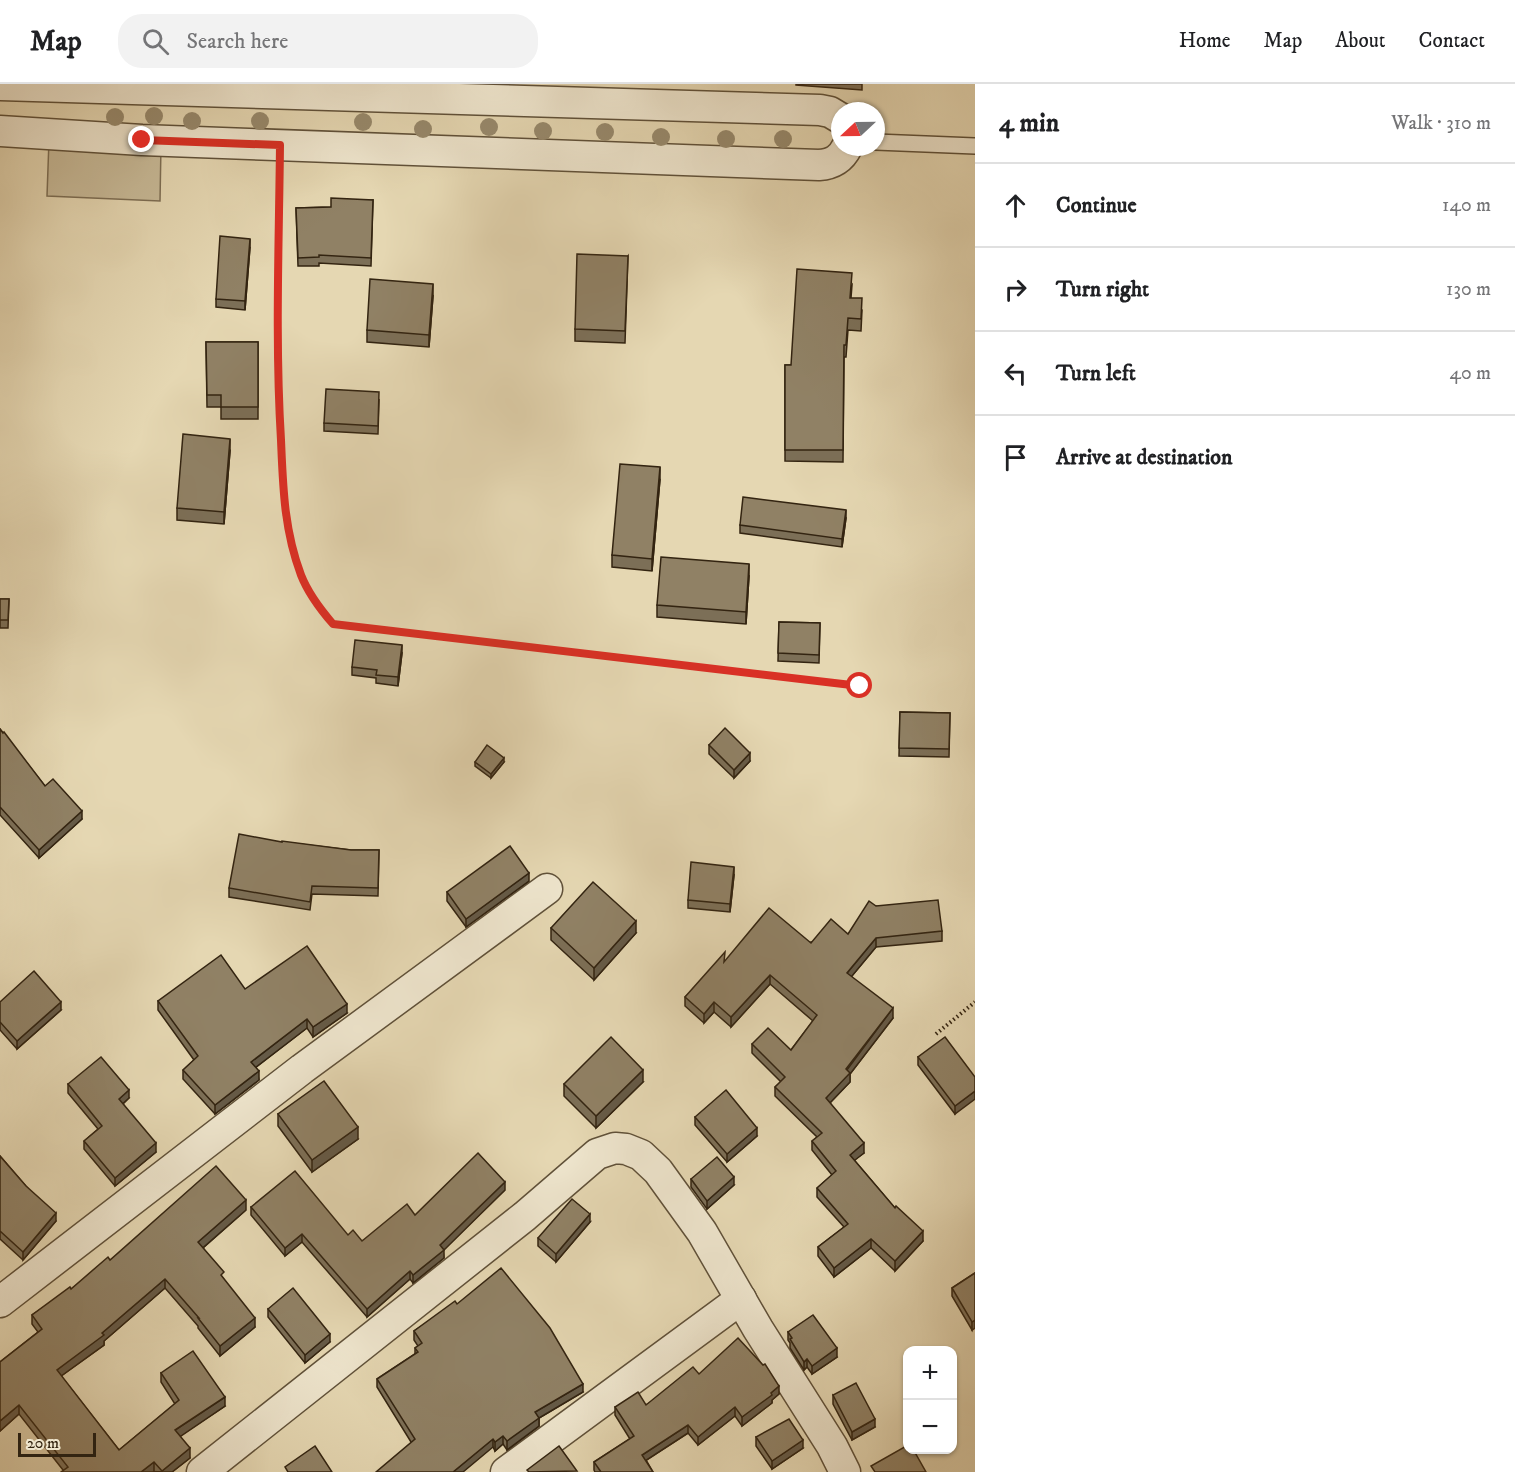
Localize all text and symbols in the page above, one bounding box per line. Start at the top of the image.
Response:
search box [118,14,538,68]
text: Map [30,24,82,59]
icon: search [139,25,172,58]
text: Search here [187,28,288,55]
text: Home [1179,28,1231,54]
text: Map [1264,28,1302,54]
text: About [1335,28,1386,54]
text: Contact [1419,28,1485,54]
north arrow [831,102,885,156]
text: 4 min [999,107,1059,140]
text: Walk · 310 m [1391,111,1491,136]
route end [128,126,154,152]
icon: ahead [999,189,1032,222]
text: Continue [1056,192,1137,219]
text: 140 m [1442,193,1491,218]
icon: right [999,273,1032,306]
text: Turn right [1056,276,1149,303]
text: 130 m [1446,277,1491,302]
icon: left [999,357,1032,390]
text: Turn left [1056,360,1136,387]
text: 40 m [1449,361,1491,386]
icon: arrive [999,441,1032,474]
text: Arrive at destination [1056,444,1233,471]
route start [846,672,872,698]
map controls [903,1346,957,1454]
button: + [903,1346,957,1400]
button: − [903,1400,957,1454]
scale bar [18,1430,96,1458]
text: 20 m [27,1433,59,1453]

